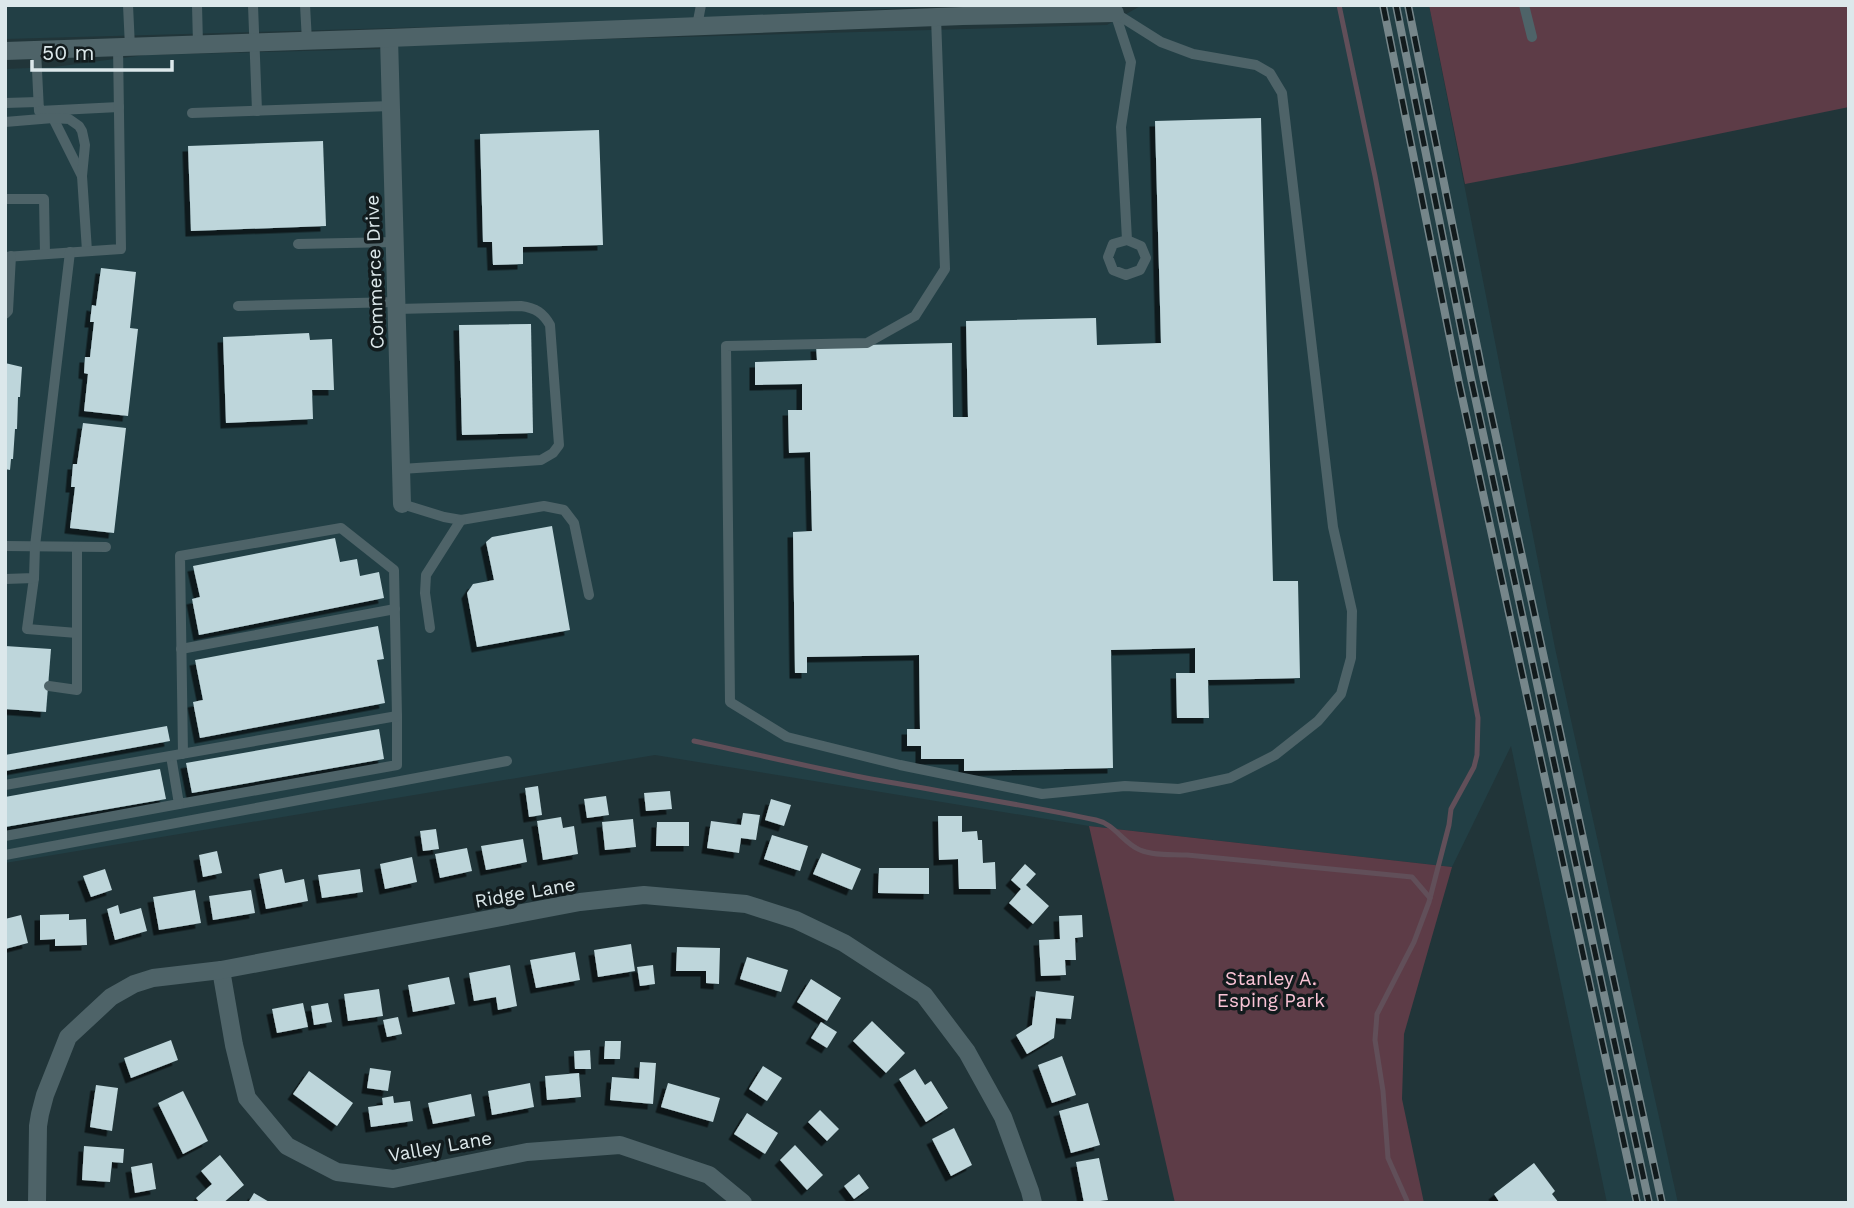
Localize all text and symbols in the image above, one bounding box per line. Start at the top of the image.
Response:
scale bar [32,28,172,72]
text: 50 m [42,40,94,65]
street label: Commerce Drive [360,194,389,350]
street label: Ridge Lane [473,872,577,913]
park label: Stanley A. Esping Park [1217,967,1325,1012]
street label: Valley Lane [387,1126,494,1167]

